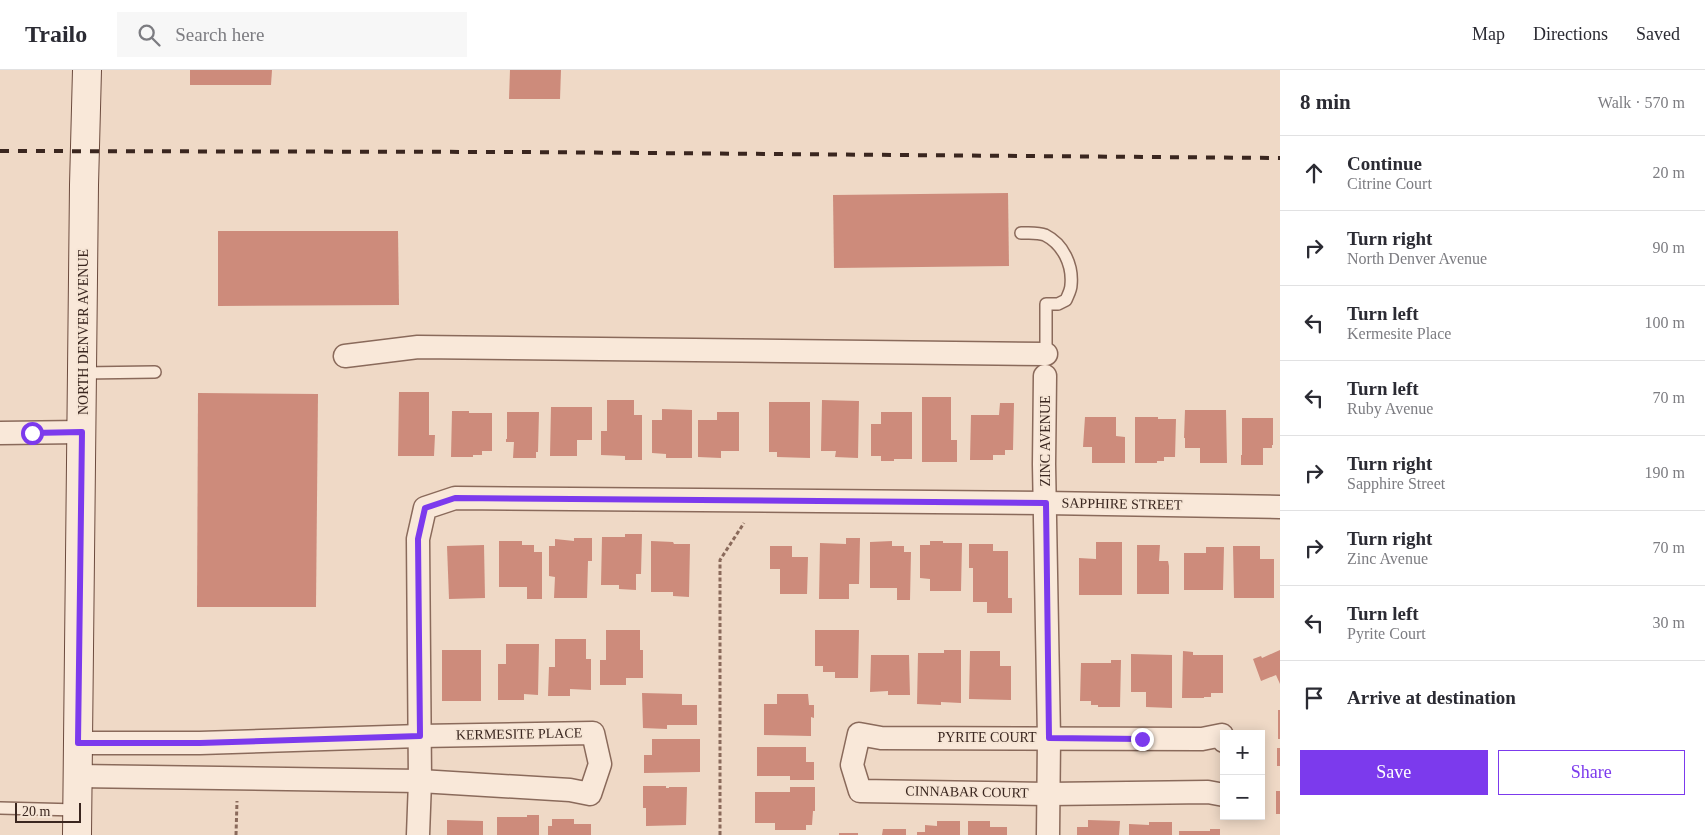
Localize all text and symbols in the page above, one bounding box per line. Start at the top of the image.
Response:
search box [117,12,467,57]
text: Trailo [25,21,87,47]
icon: search [135,21,163,49]
text: Search here [175,24,264,45]
text: Map [1472,24,1505,44]
text: Directions [1533,24,1608,44]
text: Saved [1636,24,1680,44]
text: 8 min [1300,90,1351,114]
text: Walk · 570 m [1598,94,1685,111]
text: Continue [1347,153,1422,174]
icon: ahead [1300,159,1328,187]
text: 20 m [1653,164,1685,181]
text: Citrine Court [1347,175,1432,192]
text: Turn right [1347,228,1432,249]
icon: right [1300,234,1328,262]
text: 90 m [1653,239,1685,256]
street label: NORTH DENVER AVENUE [76,249,91,415]
text: North Denver Avenue [1347,250,1487,267]
text: Turn left [1347,303,1419,324]
icon: left [1300,309,1328,337]
text: 100 m [1645,314,1685,331]
text: Kermesite Place [1347,325,1451,342]
text: Turn left [1347,378,1419,399]
icon: left [1300,384,1328,412]
text: 70 m [1653,389,1685,406]
street label: ZINC AVENUE [1038,395,1053,487]
text: Ruby Avenue [1347,400,1433,417]
route start [21,422,44,445]
text: Turn right [1347,453,1432,474]
icon: right [1300,459,1328,487]
text: 190 m [1645,464,1685,481]
text: Sapphire Street [1347,475,1445,492]
street label: SAPPHIRE STREET [1061,495,1183,513]
text: Turn right [1347,528,1432,549]
icon: right [1300,534,1328,562]
text: 70 m [1653,539,1685,556]
text: Zinc Avenue [1347,550,1428,567]
text: Turn left [1347,603,1419,624]
icon: left [1300,609,1328,637]
text: 30 m [1653,614,1685,631]
text: Pyrite Court [1347,625,1426,642]
icon: arrive [1300,684,1328,712]
text: Arrive at destination [1347,687,1516,708]
street label: KERMESITE PLACE [456,725,582,743]
route end [1131,728,1154,751]
street label: PYRITE COURT [937,730,1037,745]
map controls [1220,730,1265,820]
button: + [1220,730,1265,775]
button: Save [1300,750,1488,795]
button: Share [1498,750,1685,795]
button: − [1220,775,1265,820]
street label: CINNABAR COURT [905,783,1029,801]
scale bar [15,800,81,823]
text: 20 m [22,804,50,819]

